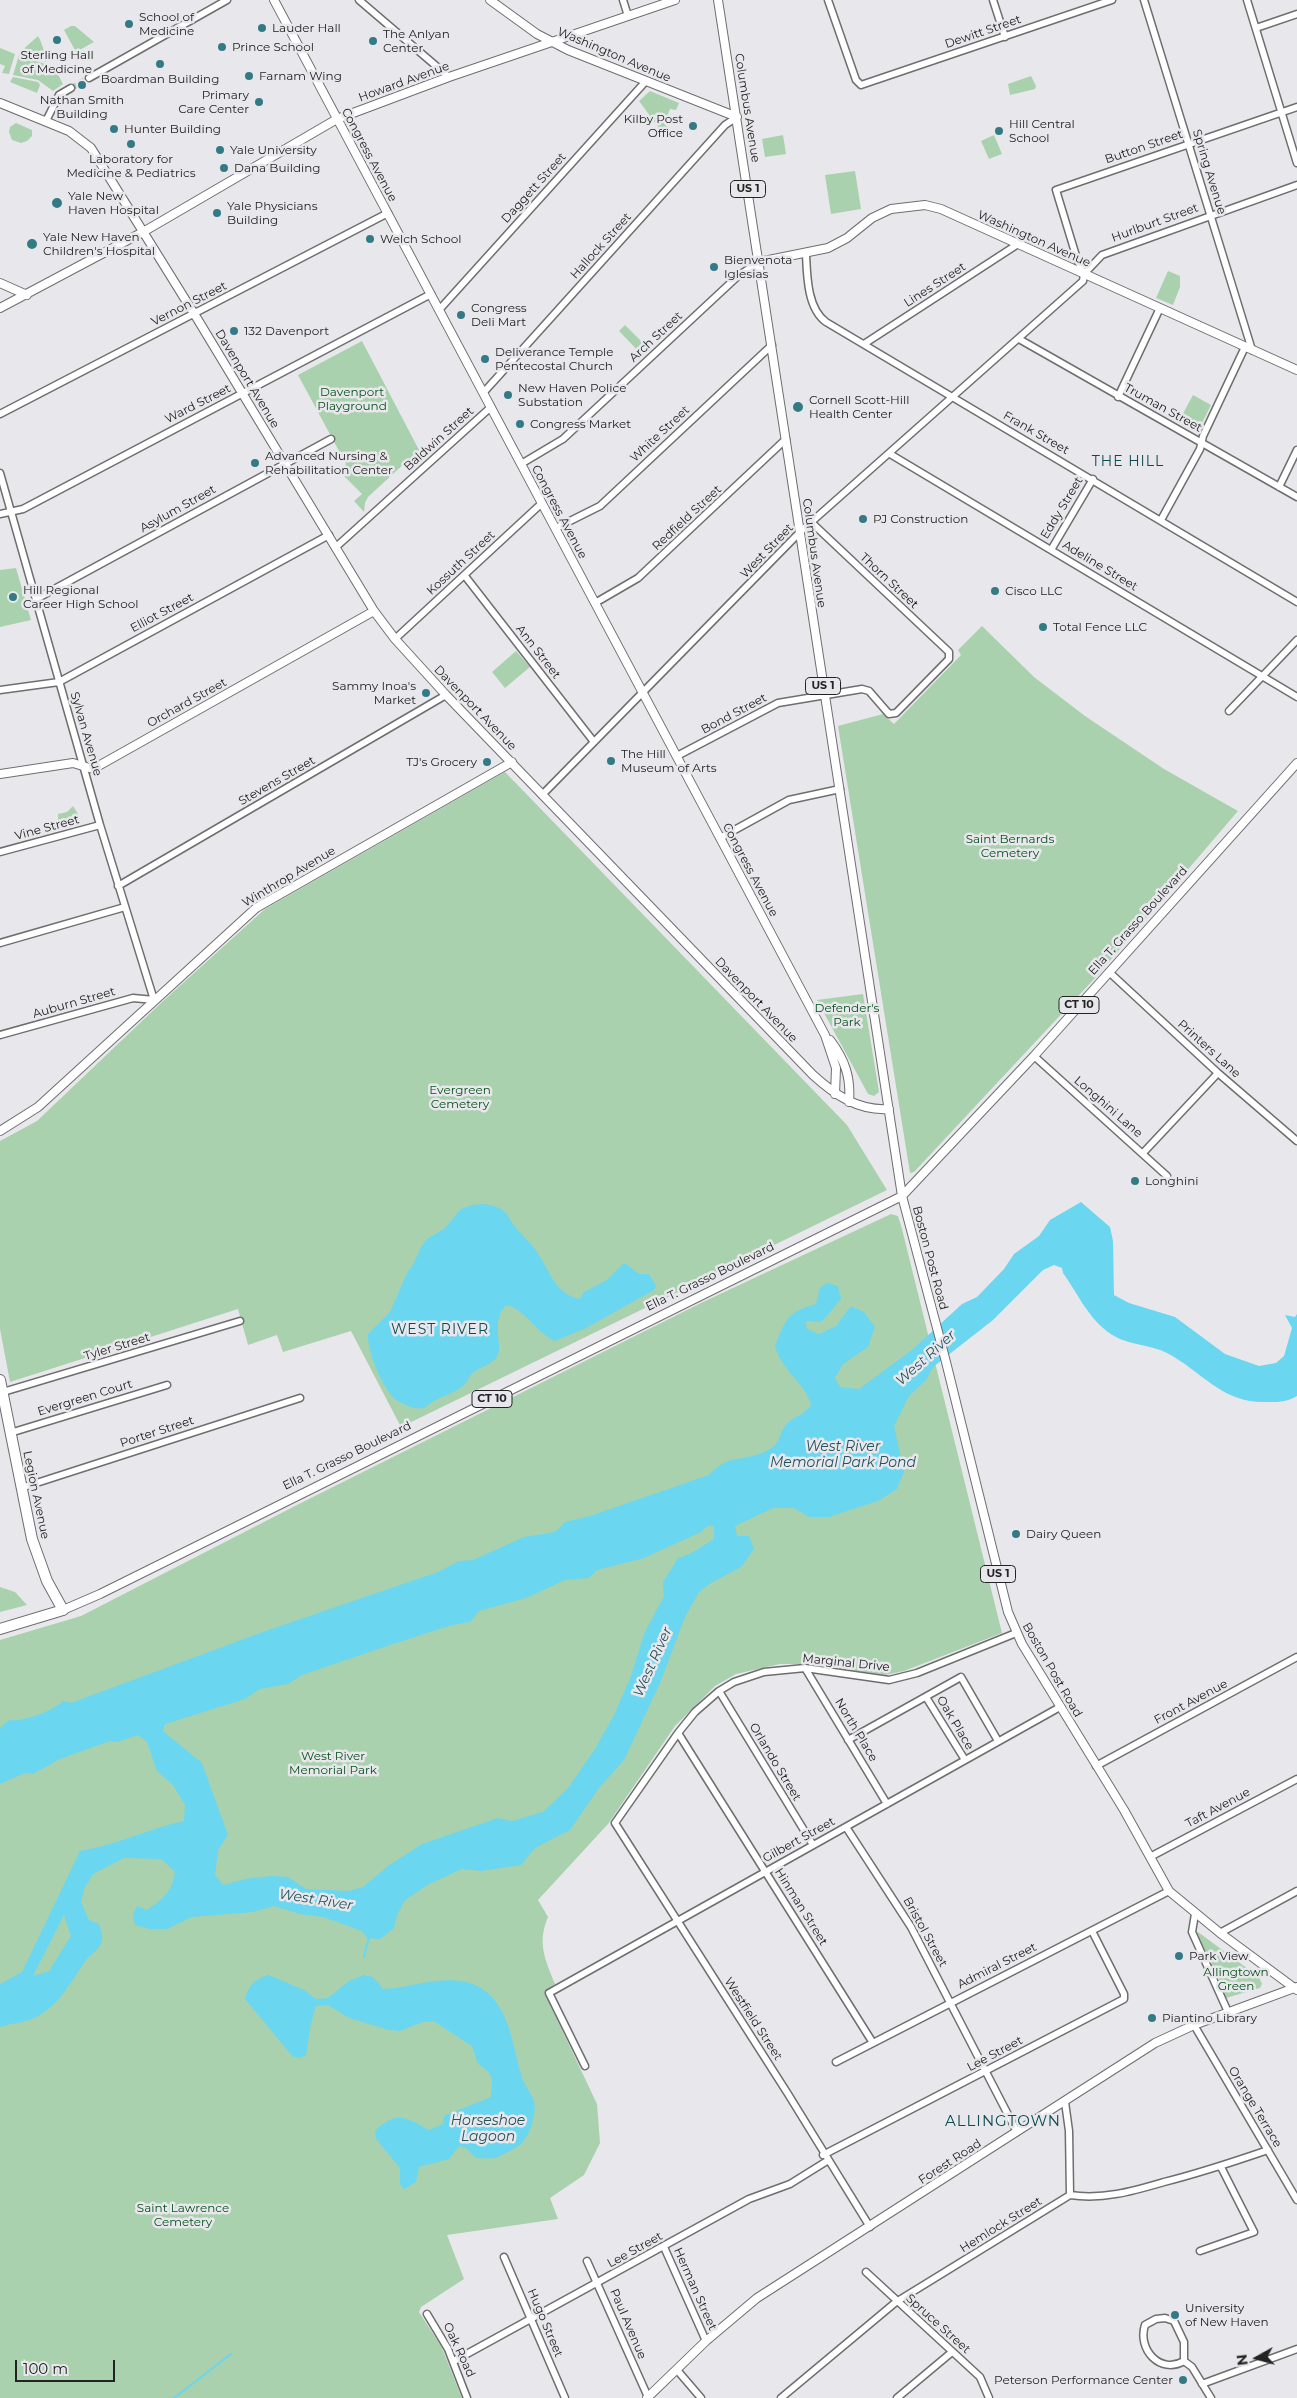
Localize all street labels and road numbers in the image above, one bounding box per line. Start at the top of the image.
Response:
street label: Dewitt Street [943,12,1023,52]
street label: Washington Avenue [555,25,673,85]
street label: Columbus Avenue [731,52,763,164]
street label: Howard Avenue [357,59,451,105]
street label: Congress Avenue [338,106,400,204]
street label: Button Street [1103,127,1185,167]
street label: Spring Avenue [1189,128,1229,216]
street label: Daggett Street [499,150,569,226]
road number: US 1 [730,180,766,198]
street label: Hurlburt Street [1110,201,1200,245]
street label: Washington Avenue [975,208,1093,270]
street label: Hallock Street [568,210,634,282]
street label: Lines Street [901,260,969,310]
street label: Vernon Street [149,279,229,329]
street label: Arch Street [626,309,686,365]
street label: Davenport Avenue [212,327,282,431]
street label: Ward Street [163,381,233,427]
street label: Truman Street [1121,381,1205,435]
street label: White Street [627,403,693,465]
street label: Baldwin Street [401,404,477,474]
street label: Frank Street [1001,408,1071,458]
street label: Congress Avenue [528,463,590,561]
street label: Eddy Street [1038,474,1086,542]
street label: Asylum Street [138,482,218,536]
street label: Redfield Street [649,482,725,554]
street label: Columbus Avenue [799,497,829,609]
street label: West Street [737,521,797,581]
street label: Kossuth Street [424,528,498,598]
street label: Adeline Street [1060,538,1140,594]
street label: Thorn Street [857,550,921,612]
street label: Elliot Street [128,590,196,636]
street label: Ann Street [513,622,563,682]
street label: Davenport Avenue [431,663,519,753]
street label: Orchard Street [145,675,229,731]
road number: US 1 [806,678,840,694]
street label: Sylvan Avenue [67,690,105,778]
street label: Bond Street [699,691,769,737]
street label: Stevens Street [236,753,318,809]
street label: Vine Street [13,812,81,844]
street label: Congress Avenue [719,821,781,919]
street label: Winthrop Avenue [240,843,338,911]
street label: Ella T. Grasso Boulevard [1085,864,1191,978]
street label: Davenport Avenue [712,955,800,1045]
street label: Auburn Street [31,984,117,1022]
road number: CT 10 [1059,996,1099,1014]
street label: Printers Lane [1175,1017,1243,1081]
street label: Longhini Lane [1071,1073,1145,1141]
street label: Boston Post Road [909,1204,951,1312]
street label: Ella T. Grasso Boulevard [643,1240,777,1314]
street label: Tyler Street [82,1330,152,1364]
street label: Evergreen Court [36,1377,134,1419]
road number: CT 10 [472,1390,512,1408]
street label: Porter Street [118,1413,196,1451]
street label: Ella T. Grasso Boulevard [280,1419,414,1493]
street label: Legion Avenue [20,1450,52,1540]
road number: US 1 [980,1566,1016,1582]
street label: Boston Post Road [1019,1620,1085,1720]
street label: Marginal Drive [802,1651,890,1675]
street label: Front Avenue [1152,1677,1230,1727]
street label: Oak Place [933,1693,977,1753]
street label: North Place [831,1696,881,1764]
street label: Orlando Street [746,1720,804,1804]
street label: Taft Avenue [1183,1785,1253,1831]
street label: Gilbert Street [760,1814,838,1866]
street label: Hinman Street [771,1866,831,1948]
street label: Bristol Street [900,1895,950,1969]
street label: Admiral Street [955,1940,1039,1992]
street label: Westfield Street [721,1975,785,2063]
street label: Lee Street [965,2033,1025,2075]
street label: Orange Terrace [1225,2064,1285,2150]
street label: Forest Road [916,2136,984,2188]
street label: Hemlock Street [957,2194,1045,2256]
street label: Lee Street [605,2229,665,2271]
street label: Herman Street [670,2245,720,2333]
street label: Hugo Street [524,2287,566,2359]
street label: Paul Avenue [607,2287,649,2361]
street label: Spruce Street [903,2291,973,2357]
street label: Oak Road [440,2320,478,2380]

